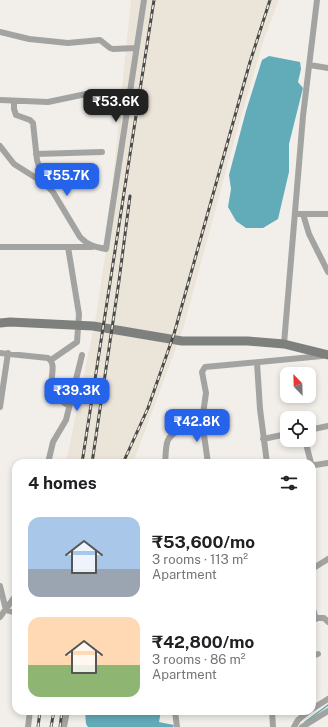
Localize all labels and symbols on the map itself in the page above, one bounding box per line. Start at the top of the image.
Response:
pin: ₹53.6K [83,89,149,123]
pin: ₹55.7K [34,163,100,197]
north arrow [280,367,316,403]
pin: ₹39.3K [44,378,110,412]
pin: ₹42.8K [164,409,230,443]

